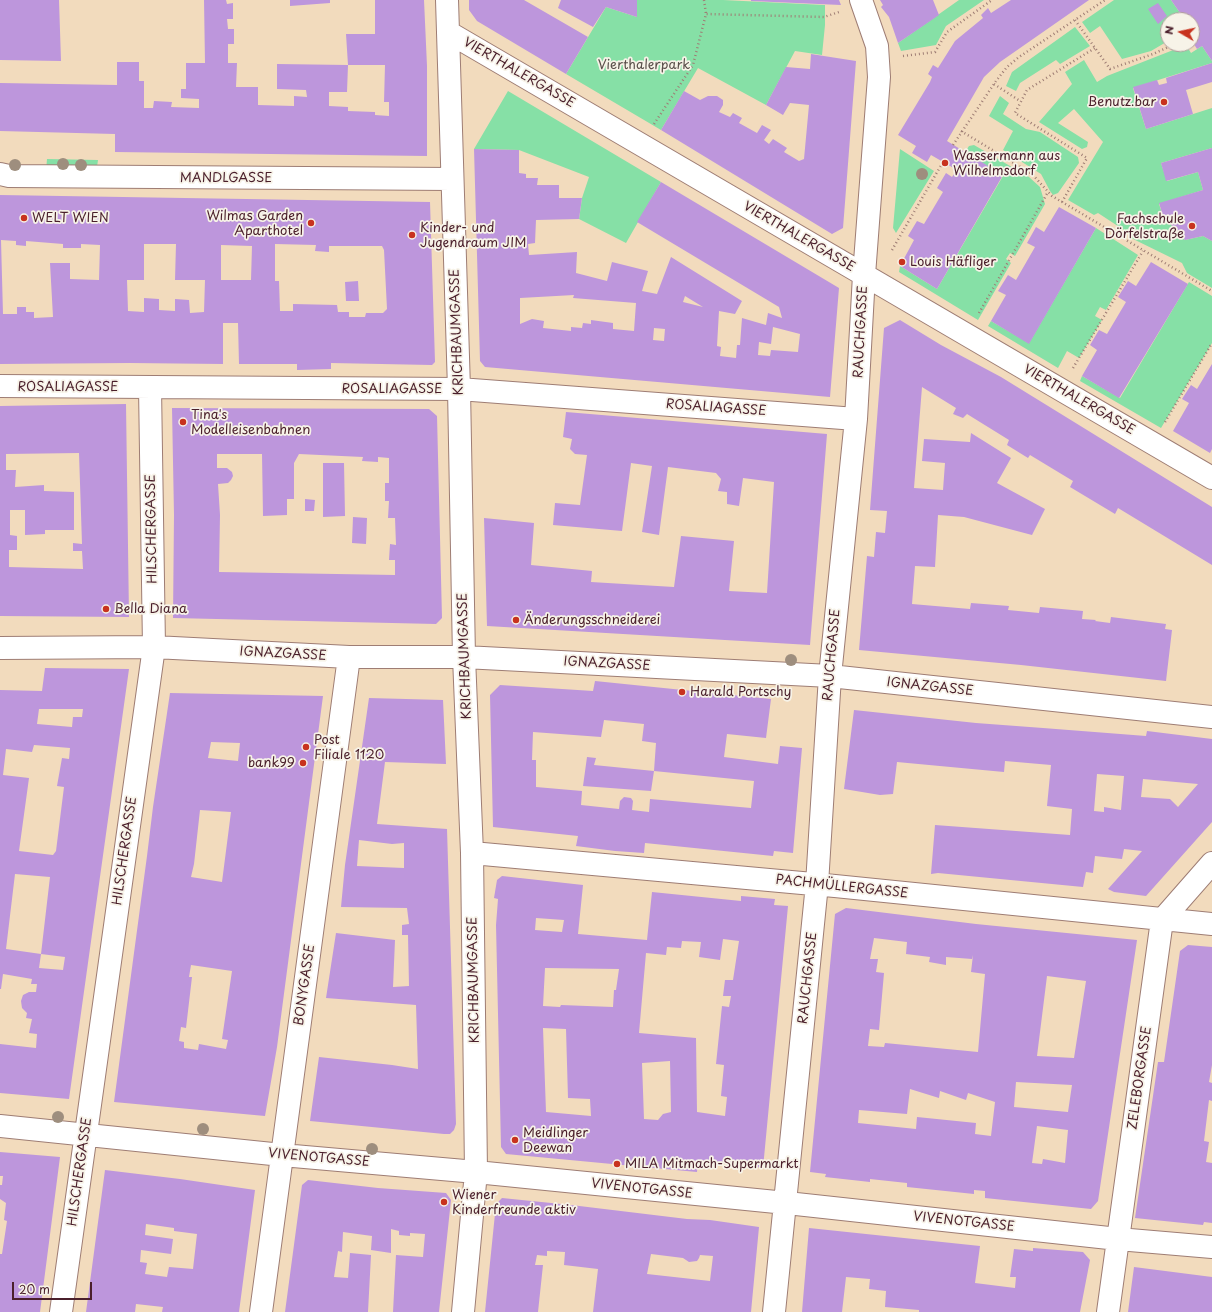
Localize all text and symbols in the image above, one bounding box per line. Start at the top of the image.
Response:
north arrow [1160,12,1200,52]
text: N [1160,25,1178,36]
street label: VIERTHALERGASSE [460,35,578,111]
park label: Vierthalerpark [598,57,690,73]
place label: Benutz.bar [1088,94,1156,110]
marker: Benutz.bar [1159,97,1169,107]
place label: Wassermann aus Wilhelmsdorf [953,148,1060,179]
marker: Wassermann aus Wilhelmsdorf [940,158,950,168]
street label: MANDLGASSE [180,170,272,186]
street label: VIERTHALERGASSE [740,199,858,275]
place label: Wilmas Garden Aparthotel [207,208,303,239]
place label: WELT WIEN [32,210,109,226]
place label: Fachschule Dörfelstraße [1104,211,1184,242]
marker: WELT WIEN [19,213,29,223]
marker: Wilmas Garden Aparthotel [306,218,316,228]
place label: Kinder- und Jugendraum JIM [420,220,526,251]
marker: Fachschule Dörfelstraße [1187,221,1197,231]
marker: Kinder- und Jugendraum JIM [407,230,417,240]
place label: Louis Häfliger [910,254,996,270]
marker: Louis Häfliger [897,257,907,267]
street label: KRICHBAUMGASSE [447,268,467,396]
street label: RAUCHGASSE [851,285,871,379]
street label: VIERTHALERGASSE [1020,362,1138,438]
street label: ROSALIAGASSE [18,379,118,395]
street label: ROSALIAGASSE [342,381,442,397]
street label: ROSALIAGASSE [665,397,767,419]
place label: Tina's Modelleisenbahnen [191,407,310,438]
marker: Tina's Modelleisenbahnen [178,417,188,427]
street label: HILSCHERGASSE [143,474,161,584]
street label: KRICHBAUMGASSE [455,592,475,720]
place label: Bella Diana [114,601,187,617]
marker: Bella Diana [101,604,111,614]
street label: RAUCHGASSE [820,608,844,702]
place label: Änderungsschneiderei [524,612,660,628]
marker: Änderungsschneiderei [511,615,521,625]
street label: IGNAZGASSE [239,644,327,664]
street label: IGNAZGASSE [563,654,651,674]
street label: IGNAZGASSE [886,675,974,699]
place label: Harald Portschy [690,684,791,700]
marker: Harald Portschy [677,687,687,697]
place label: Post Filiale 1120 [314,732,384,763]
marker: Post Filiale 1120 [301,742,311,752]
place label: bank99 [248,755,295,771]
marker: bank99 [298,758,308,768]
street label: HILSCHERGASSE [110,796,140,906]
street label: PACHMÜLLERGASSE [775,872,909,902]
street label: KRICHBAUMGASSE [465,917,483,1043]
street label: RAUCHGASSE [795,931,821,1025]
street label: BONYGASSE [292,943,318,1027]
street label: ZELEBORGASSE [1125,1025,1155,1131]
street label: HILSCHERGASSE [65,1117,95,1227]
place label: Meidlinger Deewan [523,1125,588,1156]
marker: Meidlinger Deewan [510,1135,520,1145]
street label: VIVENOTGASSE [268,1146,370,1170]
place label: MILA Mitmach-Supermarkt [625,1156,799,1172]
marker: MILA Mitmach-Supermarkt [612,1159,622,1169]
street label: VIVENOTGASSE [591,1176,693,1202]
place label: Wiener Kinderfreunde aktiv [452,1187,576,1218]
marker: Wiener Kinderfreunde aktiv [439,1197,449,1207]
street label: VIVENOTGASSE [913,1209,1015,1235]
scale bar [14,1274,94,1300]
text: 20 m [19,1280,50,1298]

